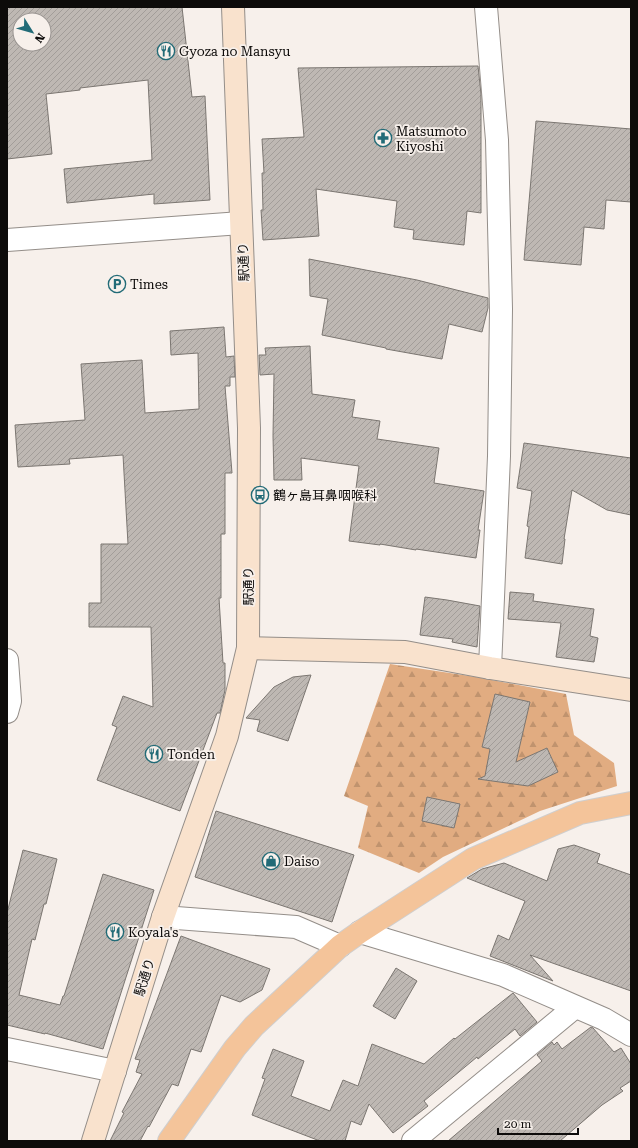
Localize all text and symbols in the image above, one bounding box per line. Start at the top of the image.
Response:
north arrow [12,12,52,52]
text: N [32,30,47,45]
restaurant icon: Gyoza no Mansyu [156,41,176,61]
place label: Gyoza no Mansyu [179,44,290,59]
place label: Matsumoto Kiyoshi [396,124,467,154]
pharmacy icon: Matsumoto Kiyoshi [373,128,393,148]
street label: 駅通り [235,242,252,282]
parking icon: Times [107,274,127,294]
place label: Times [130,277,168,292]
bus stop icon: 鶴ヶ島耳鼻咽喉科 [250,485,270,505]
place label: 鶴ヶ島耳鼻咽喉科 [273,488,377,503]
street label: 駅通り [241,566,256,606]
restaurant icon: Tonden [144,744,164,764]
place label: Tonden [167,747,216,762]
shop icon: Daiso [261,851,281,871]
place label: Daiso [284,854,319,869]
restaurant icon: Koyala's [105,922,125,942]
place label: Koyala's [128,925,178,940]
street label: 駅通り [132,956,157,998]
scale bar [498,1110,578,1136]
text: 20 m [504,1117,531,1131]

